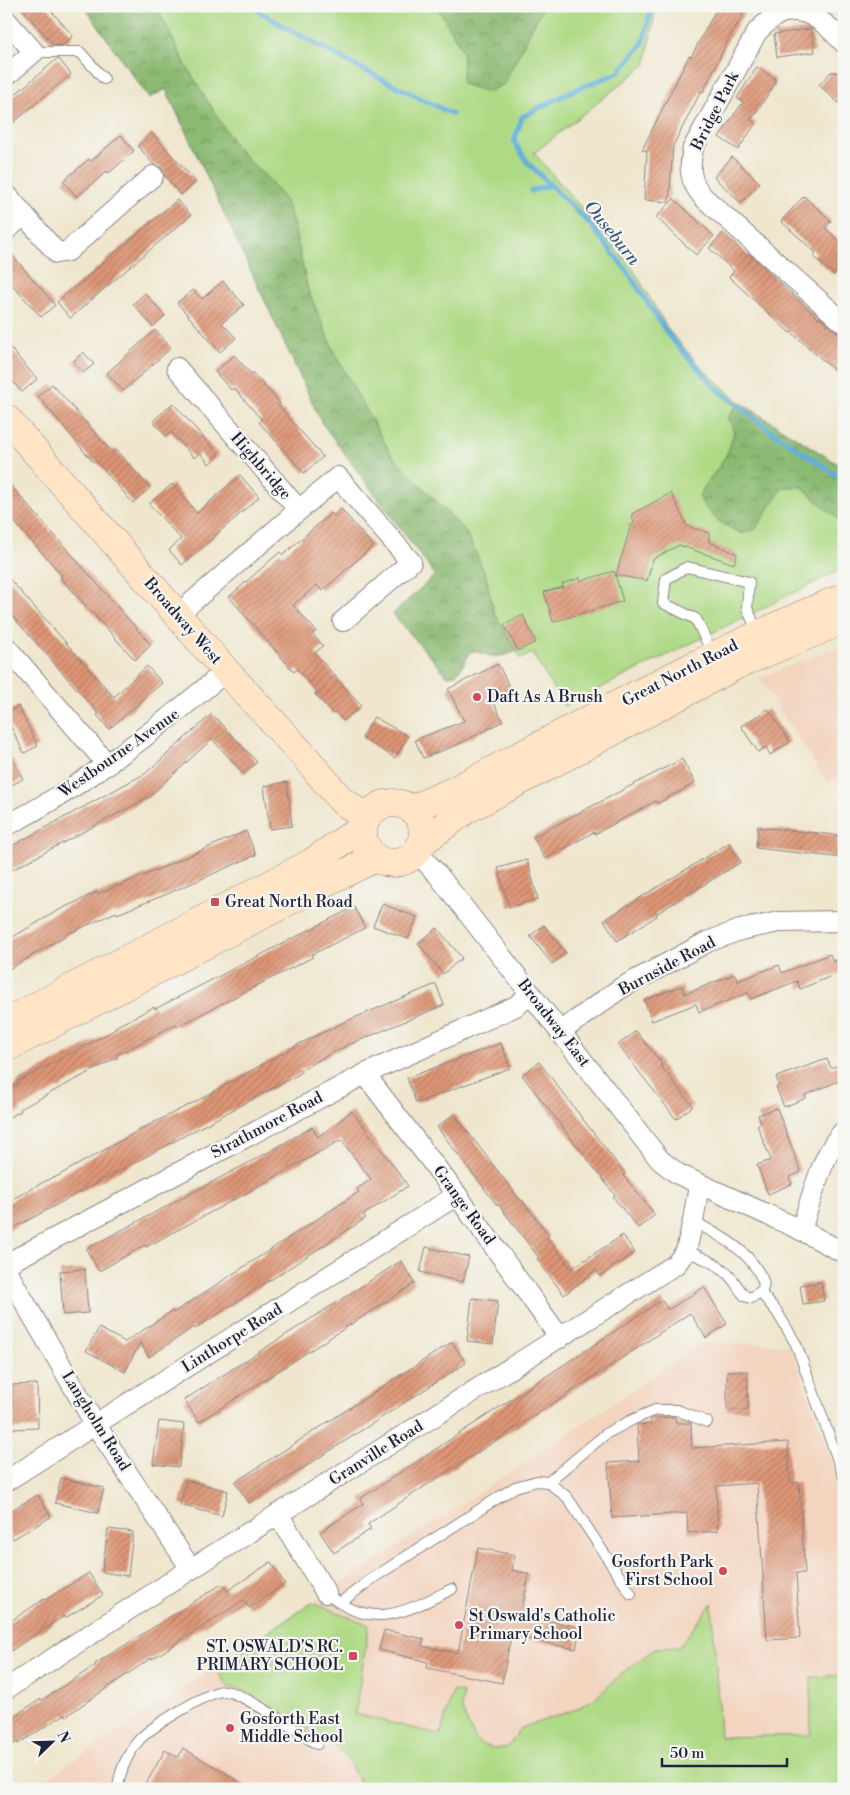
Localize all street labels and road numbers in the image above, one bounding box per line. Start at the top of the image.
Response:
street label: Bridge Park [686,67,744,155]
street label: Highbridge [226,428,296,504]
street label: Broadway West [139,573,226,669]
street label: Great North Road [619,635,741,711]
street label: Westbourne Avenue [54,704,183,803]
street label: Burnside Road [614,932,719,1000]
street label: Broadway East [513,974,595,1071]
street label: Strathmore Road [208,1087,326,1163]
street label: Grange Road [429,1162,499,1248]
street label: Linthorpe Road [178,1299,286,1377]
street label: Langholm Road [57,1367,135,1475]
street label: Granville Road [325,1416,427,1490]

